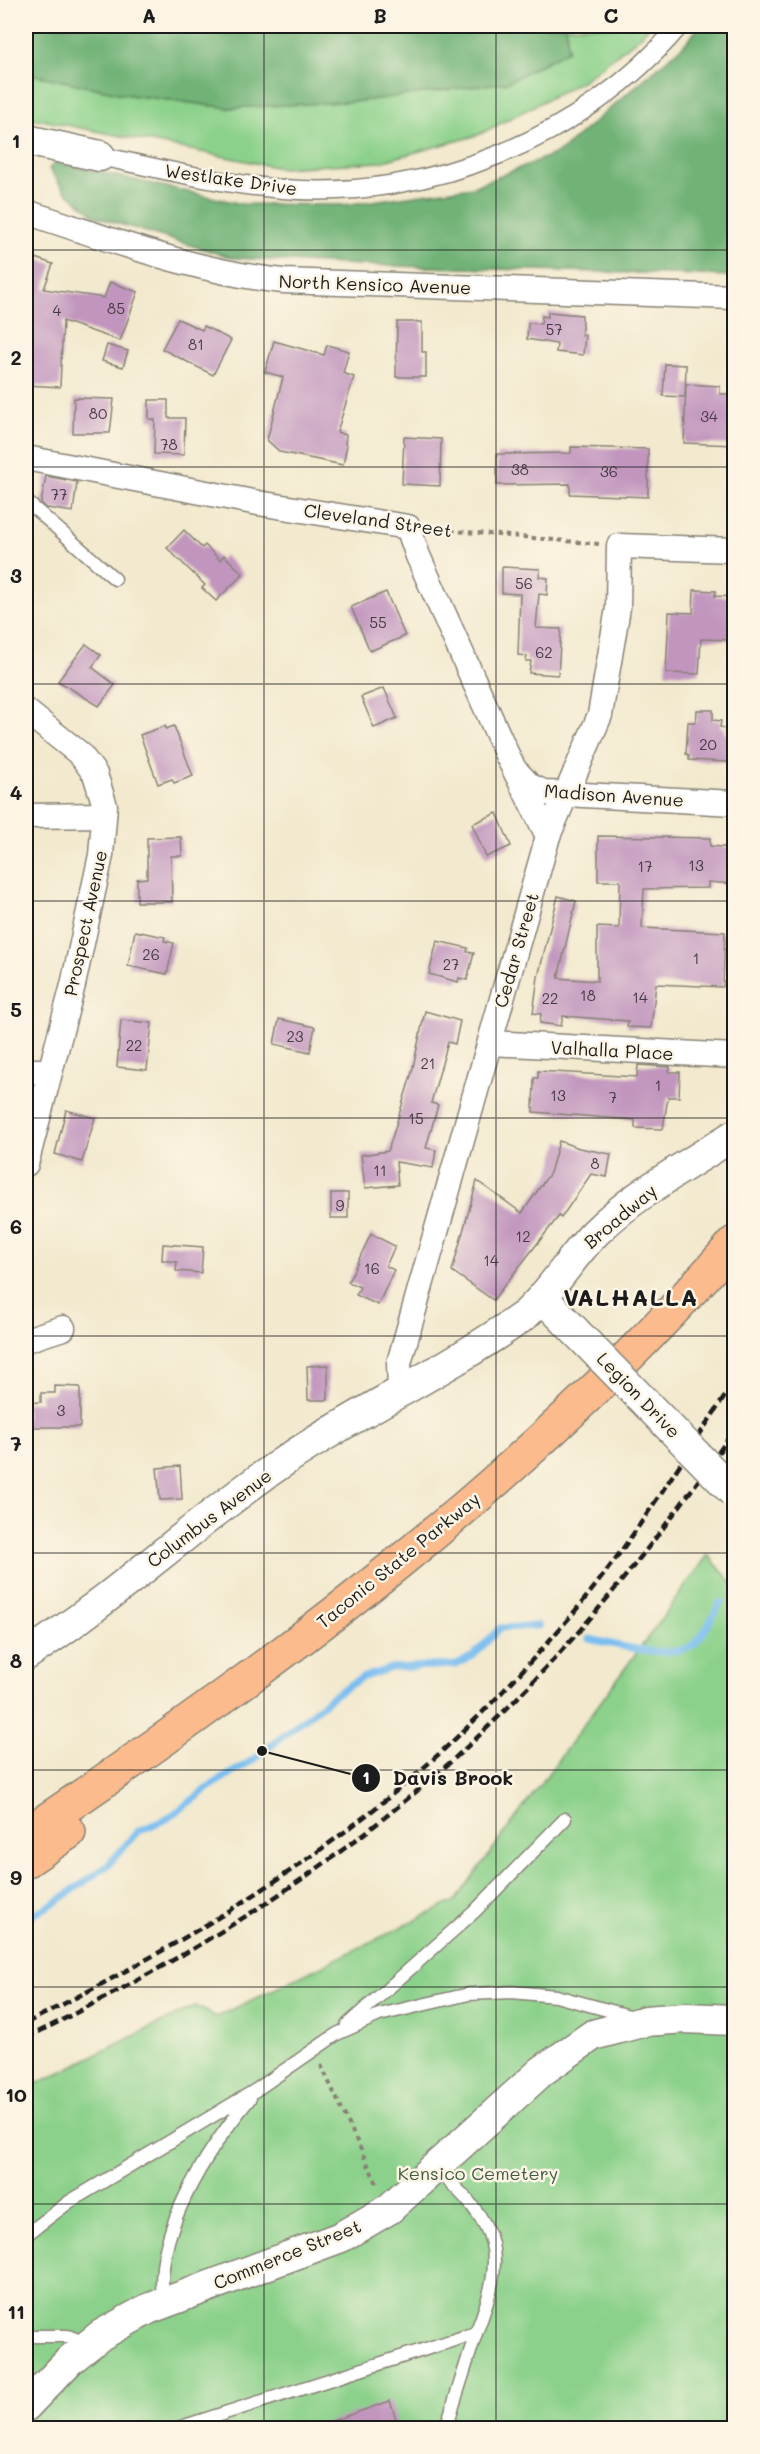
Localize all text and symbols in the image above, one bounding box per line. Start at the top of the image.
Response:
text: A [142,2,156,28]
text: B [373,2,387,28]
text: C [604,2,619,28]
text: 1 [12,127,20,153]
street label: Westlake Drive [163,158,299,200]
street label: North Kensico Avenue [278,269,472,299]
house number: 85 [107,298,125,318]
house number: 4 [53,300,62,320]
house number: 57 [545,319,563,339]
house number: 81 [188,334,204,354]
text: 2 [10,344,22,370]
house number: 80 [89,403,107,423]
house number: 34 [700,406,718,426]
house number: 78 [160,434,178,454]
house number: 38 [511,459,529,479]
house number: 36 [600,461,618,481]
house number: 77 [51,484,67,504]
street label: Cleveland Street [302,498,454,542]
text: 3 [10,562,22,588]
house number: 56 [515,573,533,593]
house number: 55 [369,612,387,632]
house number: 62 [535,642,553,662]
house number: 20 [699,734,717,754]
street label: Madison Avenue [543,778,685,812]
text: 4 [10,779,23,805]
street label: Prospect Avenue [58,848,112,998]
house number: 13 [688,855,704,875]
house number: 17 [637,856,653,876]
street label: Cedar Street [488,890,544,1010]
house number: 26 [142,944,160,964]
house number: 1 [693,948,699,968]
house number: 27 [443,954,459,974]
house number: 18 [580,985,596,1005]
house number: 14 [632,987,648,1007]
house number: 22 [542,988,558,1008]
text: 5 [10,996,22,1022]
house number: 23 [286,1026,304,1046]
house number: 22 [126,1035,142,1055]
street label: Valhalla Place [550,1035,674,1065]
house number: 21 [420,1053,436,1073]
house number: 1 [655,1075,661,1095]
house number: 13 [550,1085,566,1105]
house number: 7 [609,1087,617,1107]
house number: 15 [408,1108,424,1128]
house number: 8 [590,1153,600,1173]
house number: 11 [373,1160,387,1180]
street label: Broadway [579,1178,661,1254]
house number: 9 [336,1195,345,1215]
text: 6 [10,1213,22,1239]
house number: 12 [515,1226,531,1246]
house number: 14 [483,1250,499,1270]
house number: 16 [364,1258,380,1278]
district label: VALHALLA [563,1281,699,1312]
street label: Legion Drive [592,1347,686,1443]
house number: 3 [57,1400,66,1420]
text: 7 [10,1430,22,1456]
street label: Columbus Avenue [142,1463,276,1573]
street label: Taconic State Parkway [311,1487,485,1633]
text: 8 [10,1647,22,1673]
callout: Davis Brook [351,1759,526,1797]
text: Davis Brook [393,1764,513,1790]
text: 1 [362,1765,370,1789]
text: 9 [10,1864,22,1890]
text: 10 [5,2081,27,2107]
park label: Kensico Cemetery [398,2161,558,2185]
street label: Commerce Street [210,2213,364,2295]
text: 11 [7,2298,25,2324]

